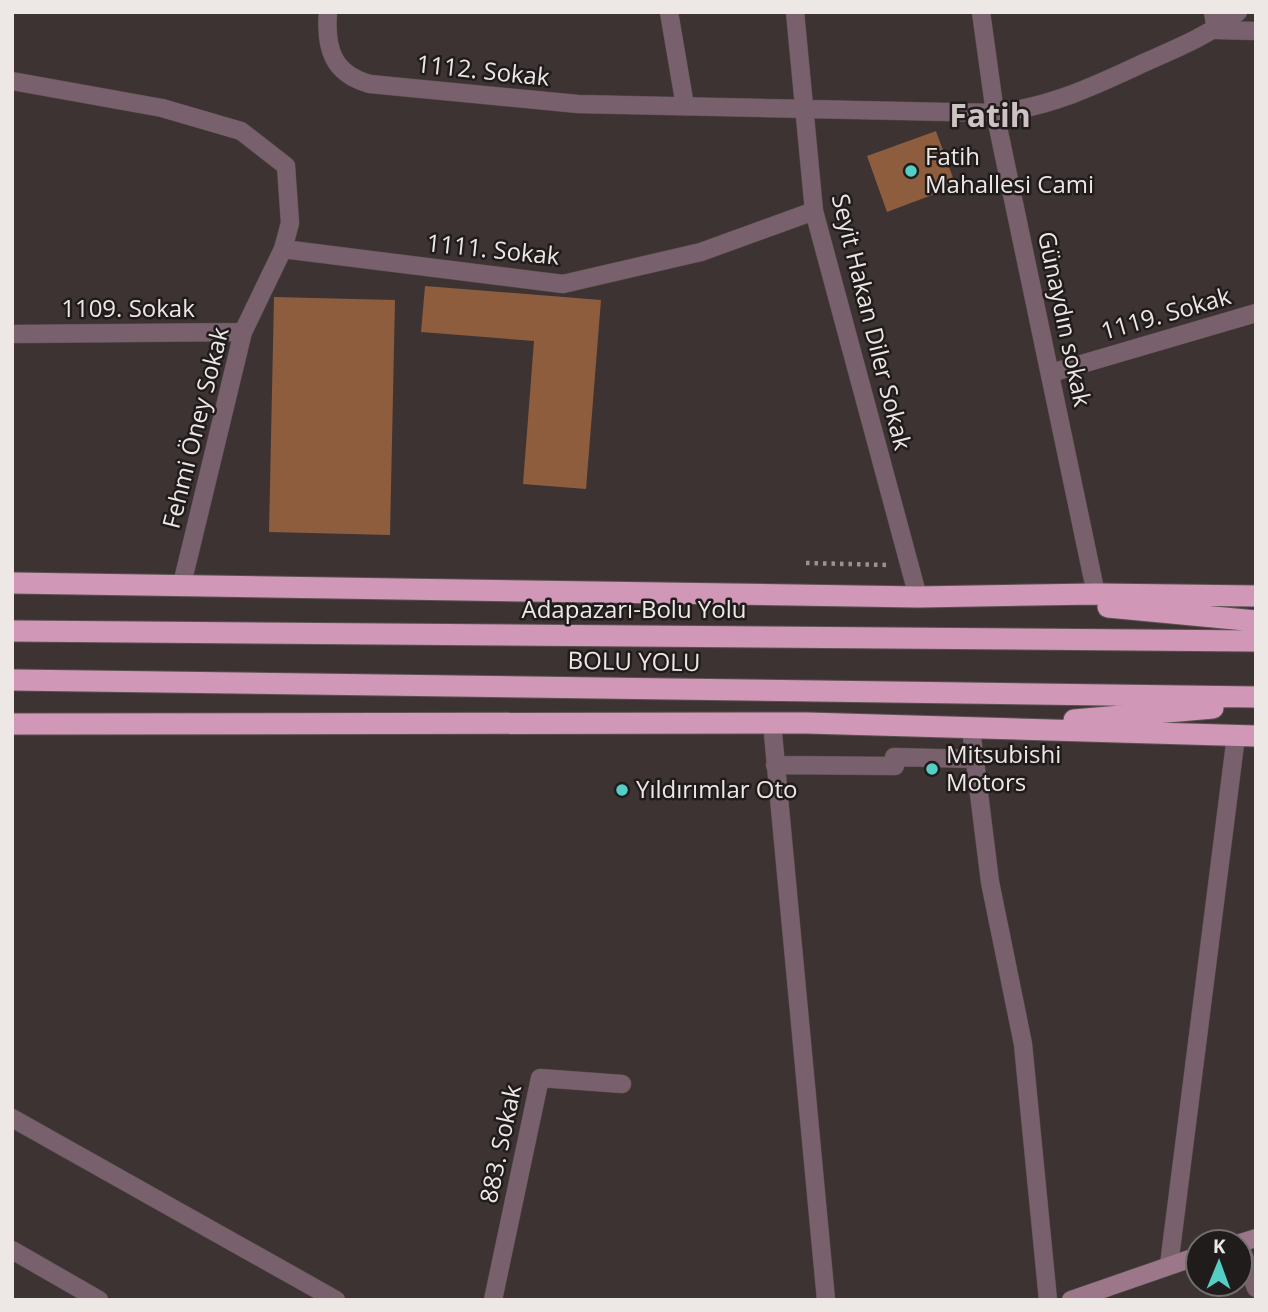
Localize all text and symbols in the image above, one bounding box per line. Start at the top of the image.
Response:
street label: 1112. Sokak [415,46,552,93]
district label: Fatih [949,93,1031,136]
place label: Fatih Mahallesi Cami [925,139,1094,200]
marker: Fatih Mahallesi Cami [903,163,919,179]
street label: Seyit Hakan Diler Sokak [825,190,920,453]
street label: 1111. Sokak [425,225,562,272]
street label: Günaydın sokak [1031,228,1100,410]
street label: 1119. Sokak [1097,278,1235,347]
street label: 1109. Sokak [61,291,195,324]
street label: Fehmi Öney Sokak [154,323,236,532]
street label: Adapazarı-Bolu Yolu [522,592,746,625]
street label: BOLU YOLU [567,643,701,678]
place label: Mitsubishi Motors [946,737,1061,798]
marker: Mitsubishi Motors [924,761,940,777]
place label: Yıldırımlar Oto [636,772,797,805]
marker: Yıldırımlar Oto [614,782,630,798]
street label: 883. Sokak [471,1081,528,1206]
north arrow [1184,1228,1254,1298]
text: K [1213,1233,1226,1259]

